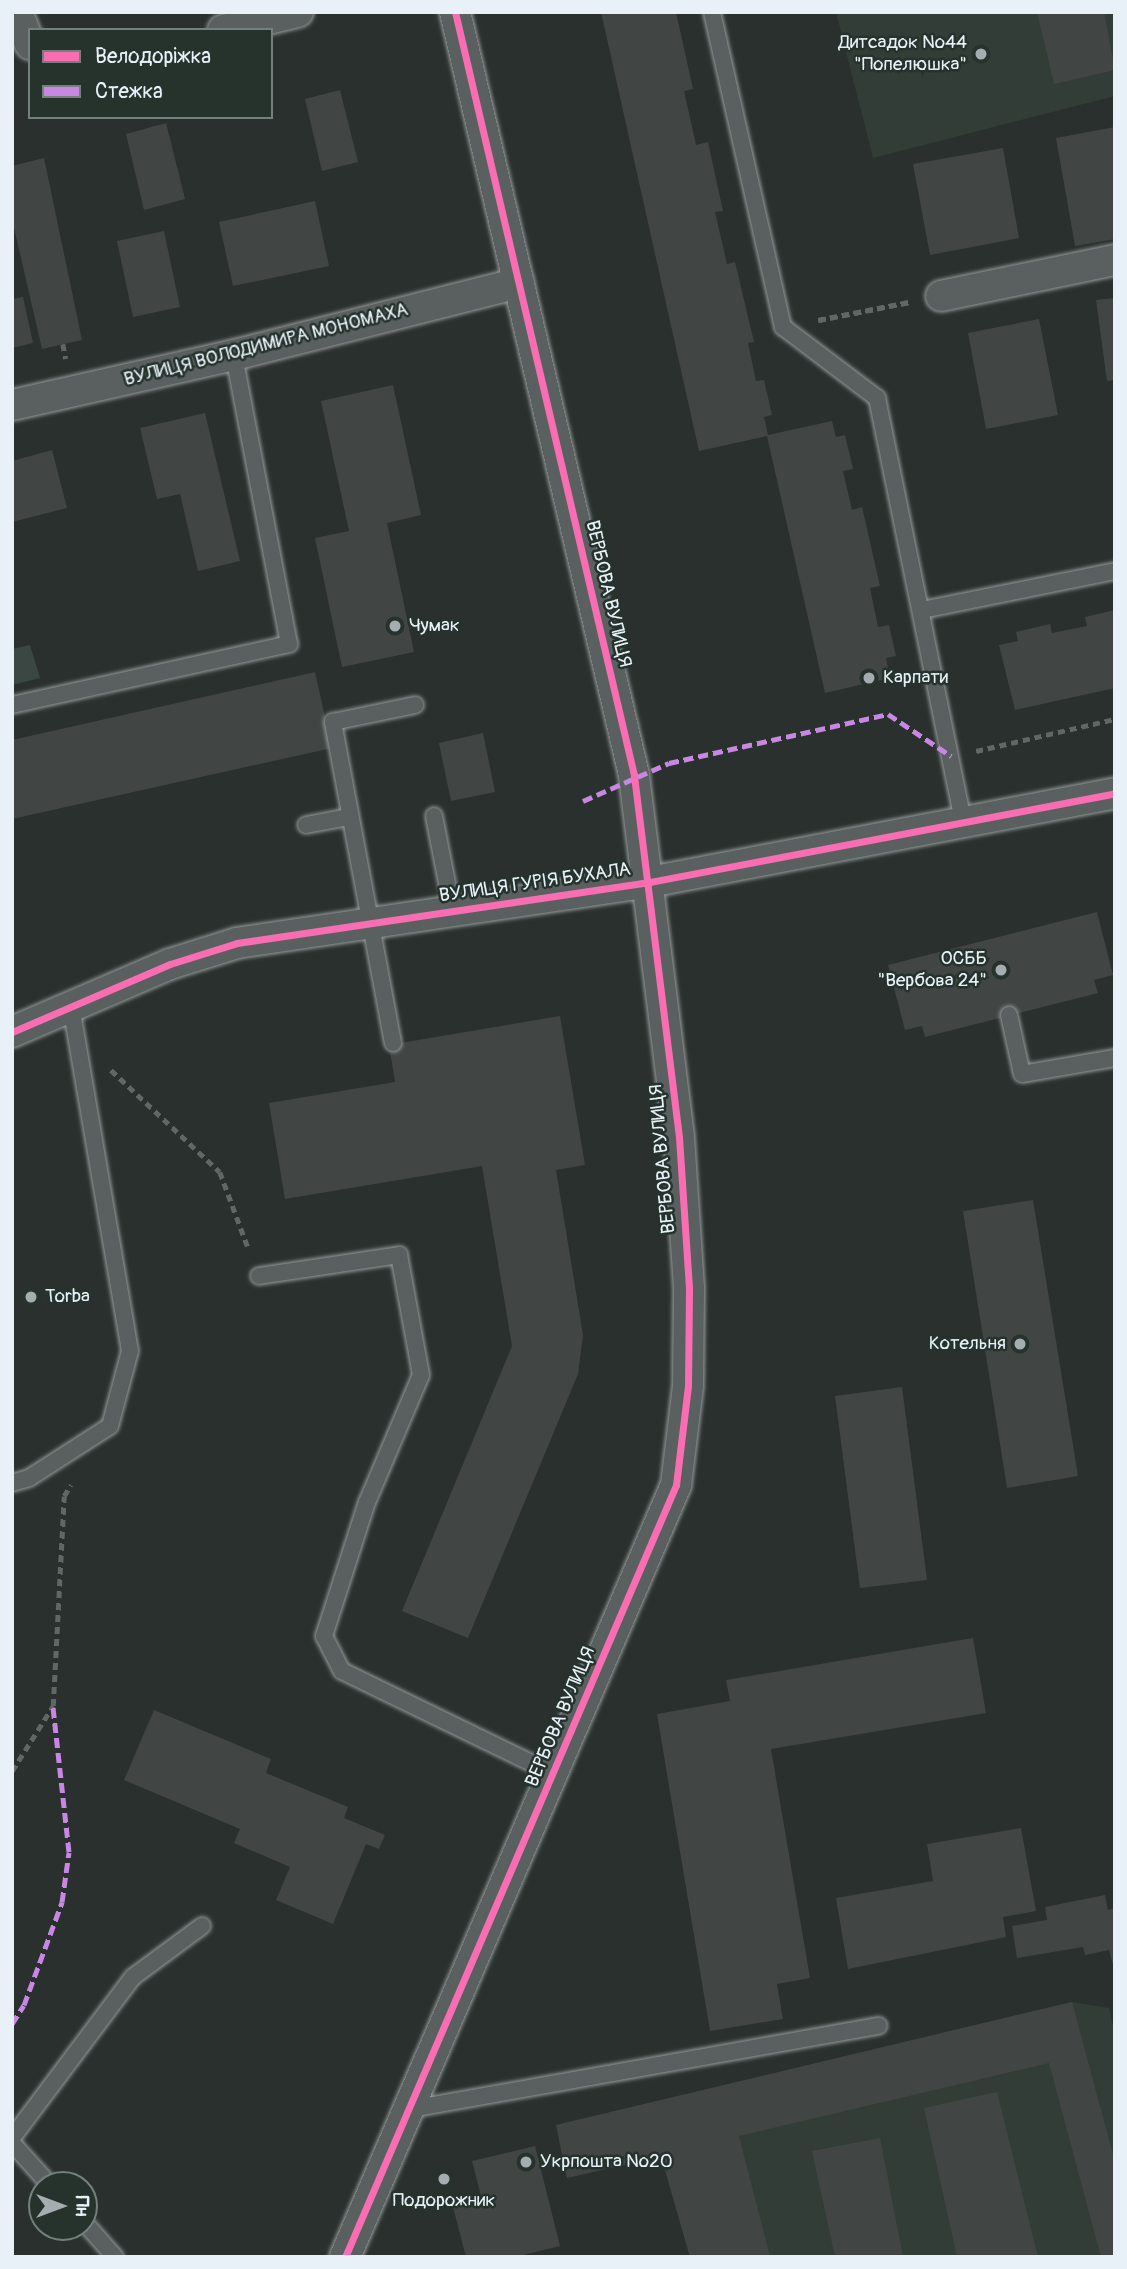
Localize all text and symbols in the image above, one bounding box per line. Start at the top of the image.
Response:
legend [28,28,273,119]
place label: Дитсадок №44 "Попелюшка" [839,32,967,76]
text: Велодоріжка [95,43,211,70]
marker: Дитсадок №44 "Попелюшка" [973,46,989,62]
text: Стежка [95,78,163,105]
street label: ВУЛИЦЯ ВОЛОДИМИРА МОНОМАХА [122,299,410,391]
street label: ВЕРБОВА ВУЛИЦЯ [580,518,636,670]
place label: Чумак [409,615,460,637]
marker: Чумак [387,618,403,634]
place label: Карпати [883,667,948,689]
marker: Карпати [861,670,877,686]
street label: ВУЛИЦЯ ГУРІЯ БУХАЛА [438,858,632,908]
place label: ОСББ "Вербова 24" [877,948,987,992]
marker: ОСББ "Вербова 24" [993,962,1009,978]
street label: ВЕРБОВА ВУЛИЦЯ [645,1083,681,1235]
place label: Torba [45,1286,90,1308]
marker: Torba [23,1289,39,1305]
place label: Котельня [929,1333,1006,1355]
marker: Котельня [1012,1336,1028,1352]
street label: ВЕРБОВА ВУЛИЦЯ [521,1643,601,1791]
place label: Укрпошта №20 [540,2151,673,2173]
marker: Укрпошта №20 [518,2154,534,2170]
north arrow [28,2171,98,2241]
marker: Подорожник [436,2171,452,2187]
place label: Подорожник [393,2190,495,2212]
text: Пн [70,2196,94,2216]

